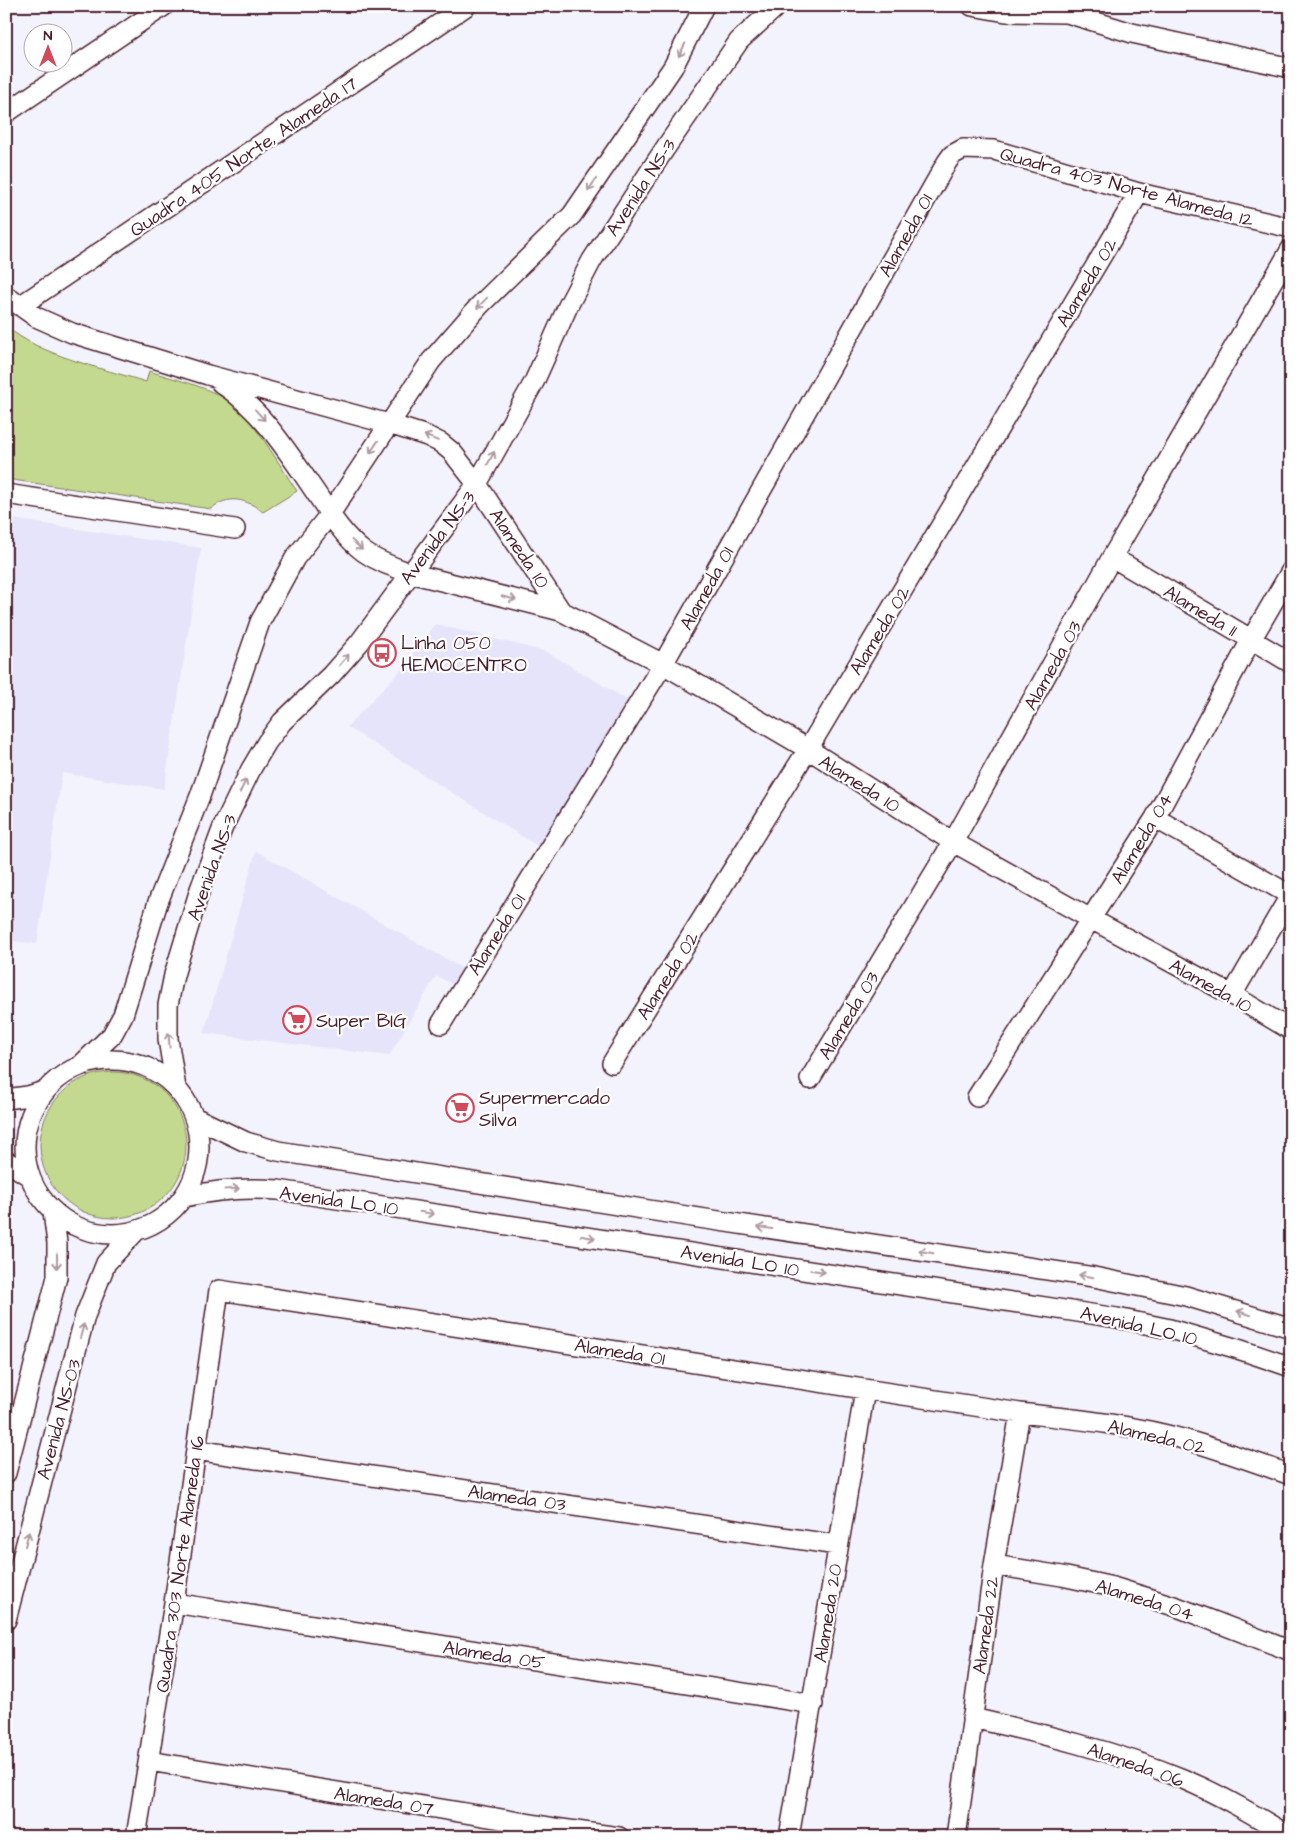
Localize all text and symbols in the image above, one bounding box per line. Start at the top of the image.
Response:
north arrow [22,22,72,72]
text: N [44,26,53,46]
one-way arrow [677,42,687,57]
street label: Quadra 405 Norte, Alameda 17 [125,71,363,244]
street label: Avenida NS-3 [600,133,683,242]
street label: Quadra 403 Norte Alameda 12 [997,141,1256,234]
one-way arrow [587,178,597,192]
street label: Alameda 01 [872,189,941,282]
street label: Alameda 02 [1050,233,1125,332]
one-way arrow [475,297,488,309]
one-way arrow [254,409,265,422]
one-way arrow [424,433,439,443]
one-way arrow [369,440,379,454]
one-way arrow [486,451,496,466]
street label: Avenida NS-3 [394,485,483,591]
street label: Alameda 10 [482,503,555,594]
one-way arrow [350,539,363,551]
street label: Alameda 01 [673,542,742,635]
street label: Alameda 11 [1158,579,1243,644]
street label: Alameda 02 [843,581,918,680]
one-way arrow [500,594,516,603]
street label: Alameda 03 [1018,616,1089,715]
place label: Linha 050 HEMOCENTRO [401,630,527,679]
bus stop icon: Linha 050 HEMOCENTRO [367,638,397,668]
one-way arrow [339,654,350,667]
street label: Alameda 10 [813,749,905,820]
one-way arrow [238,778,248,793]
street label: Alameda 04 [1104,788,1180,889]
street label: Avenida NS-3 [181,810,244,924]
street label: Alameda 01 [462,888,533,981]
street label: Alameda 02 [630,926,706,1025]
street label: Alameda 10 [1164,952,1257,1020]
street label: Alameda 03 [812,966,886,1065]
supermarket icon: Super BIG [282,1005,312,1035]
place label: Super BIG [316,1008,406,1035]
one-way arrow [164,1032,174,1048]
place label: Supermercado Silva [479,1085,610,1134]
supermarket icon: Supermercado Silva [445,1093,475,1123]
street label: Avenida LO 10 [278,1180,400,1223]
one-way arrow [223,1184,239,1194]
one-way arrow [419,1208,435,1218]
one-way arrow [757,1223,773,1233]
one-way arrow [580,1232,596,1242]
street label: Avenida LO 10 [679,1239,801,1284]
one-way arrow [918,1247,934,1257]
one-way arrow [52,1252,62,1269]
one-way arrow [810,1267,826,1277]
one-way arrow [1079,1270,1095,1280]
street label: Avenida LO 10 [1077,1300,1200,1353]
one-way arrow [1237,1308,1253,1318]
one-way arrow [77,1323,87,1339]
street label: Alameda 01 [573,1332,668,1373]
street label: Avenida NS-03 [30,1356,89,1482]
street label: Alameda 02 [1105,1413,1208,1462]
street label: Quadra 303 Norte Alameda 16 [149,1434,212,1694]
street label: Alameda 03 [466,1478,568,1519]
one-way arrow [23,1531,33,1547]
street label: Alameda 20 [807,1562,850,1665]
street label: Alameda 04 [1092,1573,1197,1628]
street label: Alameda 22 [966,1574,1007,1676]
street label: Alameda 05 [441,1634,547,1677]
street label: Alameda 06 [1083,1736,1188,1795]
street label: Alameda 07 [332,1780,436,1823]

